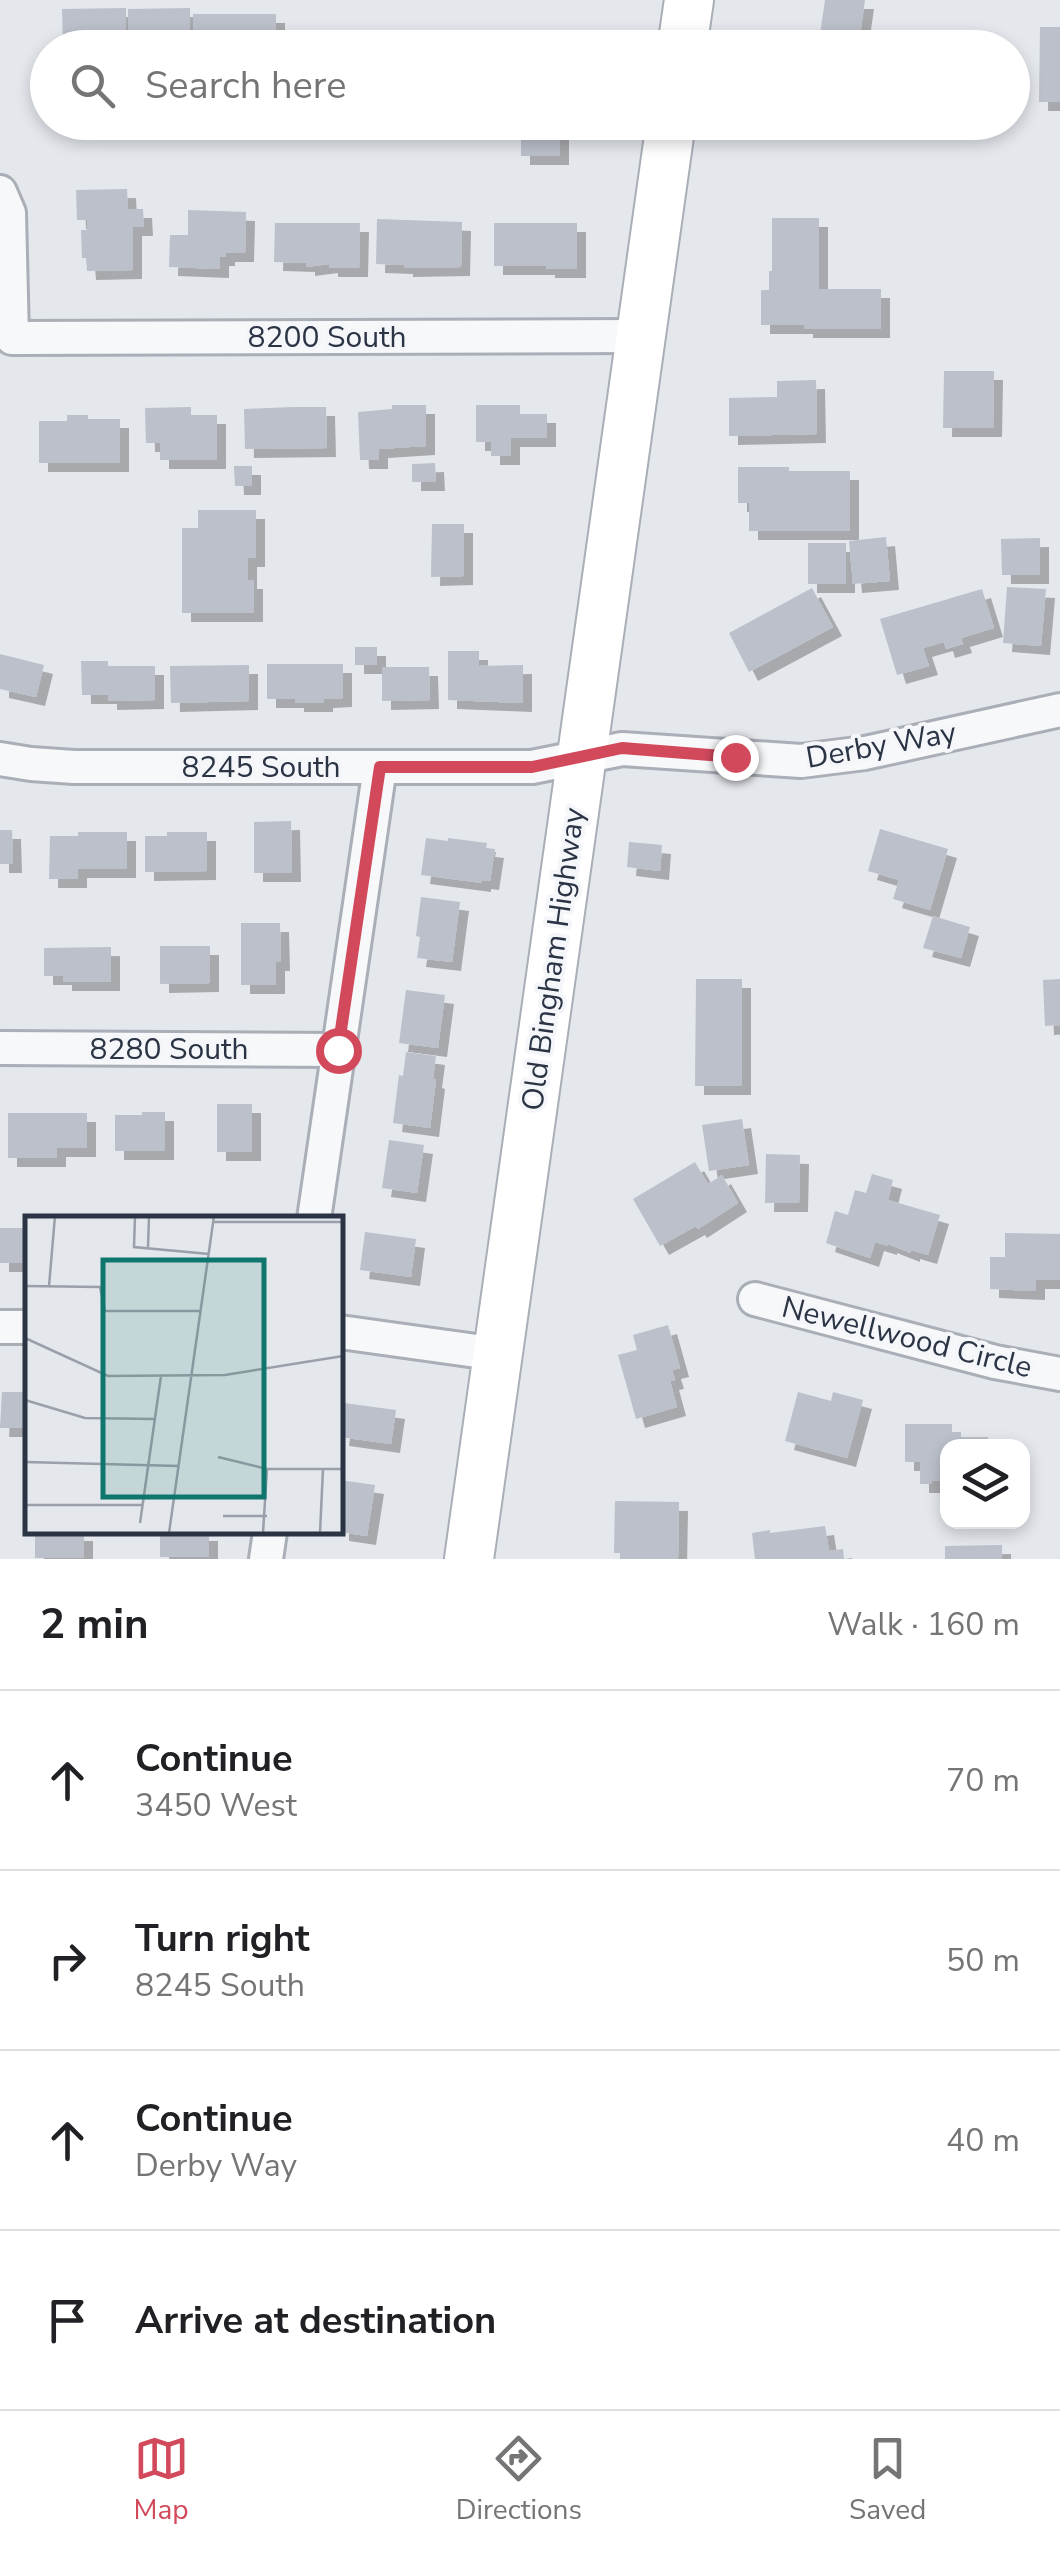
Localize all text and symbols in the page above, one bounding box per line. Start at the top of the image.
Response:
search box [30,30,1030,140]
icon: search [65,58,120,113]
text: Search here [145,60,346,111]
street label: 8200 South [247,317,407,358]
street label: Derby Way [803,712,960,779]
route end [713,735,759,781]
street label: 8245 South [181,747,341,788]
street label: Old Bingham Highway [512,804,595,1113]
route start [316,1028,362,1074]
street label: 8280 South [89,1029,249,1070]
inset map [25,1216,342,1534]
street label: Newellwood Circle [778,1287,1036,1388]
map controls [940,1439,1030,1529]
button: layers [940,1439,1030,1529]
text: 2 min [40,1596,149,1653]
text: Walk · 160 m [827,1603,1020,1646]
text: Continue [135,1733,293,1784]
icon: ahead [40,1753,95,1808]
text: 70 m [946,1759,1020,1802]
text: 3450 West [135,1784,297,1827]
text: Turn right [135,1913,310,1964]
icon: right [40,1933,95,1988]
text: 50 m [946,1939,1020,1982]
text: 8245 South [135,1964,305,2007]
text: Continue [135,2093,293,2144]
icon: ahead [40,2113,95,2168]
text: 40 m [946,2119,1020,2162]
text: Derby Way [135,2144,297,2187]
icon: arrive [40,2293,95,2348]
text: Arrive at destination [135,2295,496,2346]
tab: Map [134,2431,189,2529]
tab: Directions [456,2431,582,2529]
tab: Saved [849,2431,926,2529]

